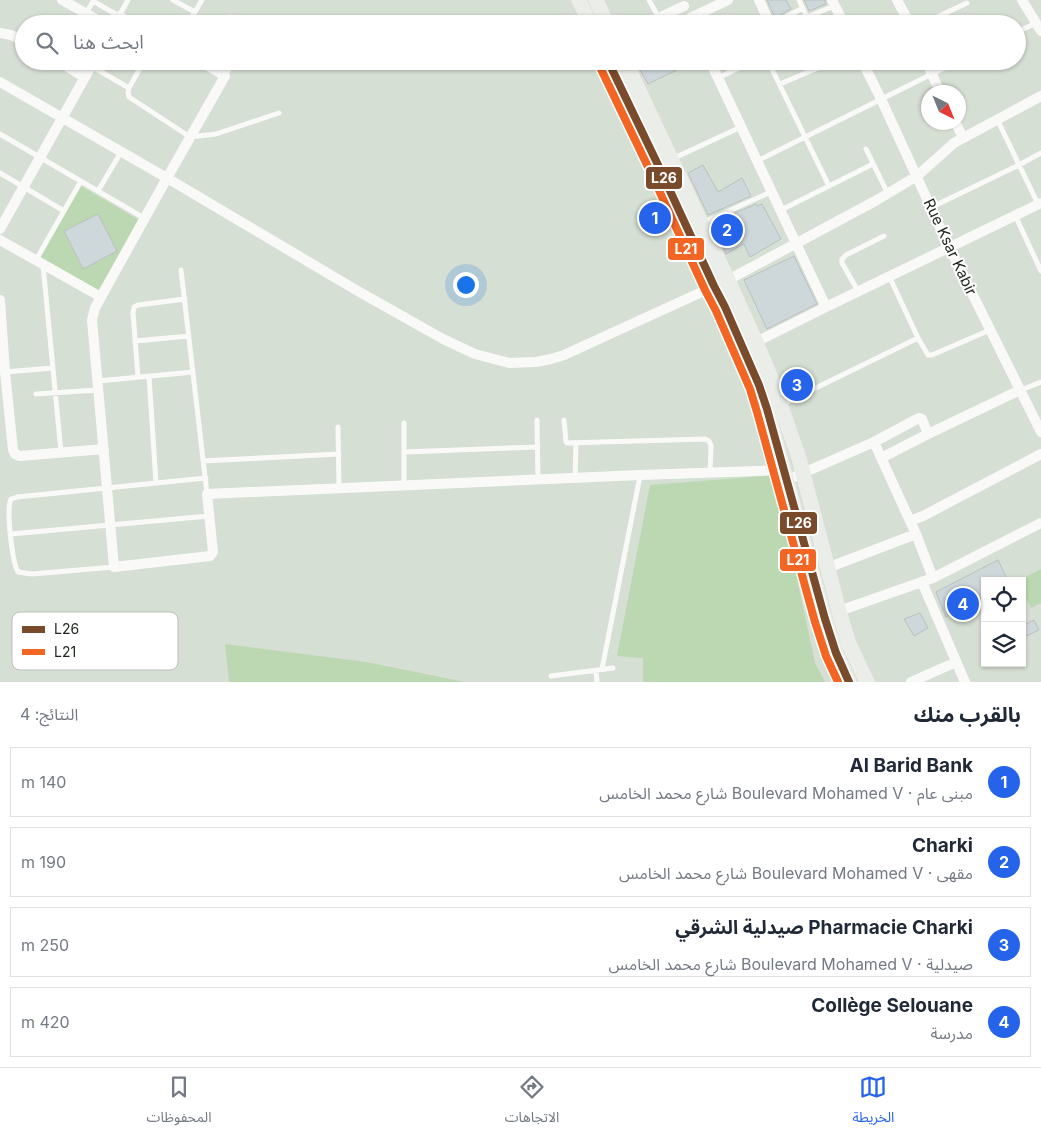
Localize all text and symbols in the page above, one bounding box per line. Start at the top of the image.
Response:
search box [15,15,1026,70]
icon: search [33,29,61,57]
text: ابحث هنا [73,31,144,54]
north arrow [921,85,966,130]
line badge: L26 [645,166,683,190]
text: L26 [651,169,677,186]
street label: Rue Ksar Kabir [920,195,981,299]
pin: 1 [639,199,671,237]
pin: 2 [711,211,743,249]
line badge: L21 [667,237,705,261]
text: L21 [675,240,697,257]
your location [453,272,479,298]
pin: 3 [781,366,813,404]
line badge: L26 [779,511,818,535]
text: L26 [786,514,812,531]
line badge: L21 [779,548,817,572]
text: L21 [787,551,809,568]
map controls [981,577,1026,667]
button: locate [981,577,1026,622]
pin: 4 [947,585,979,623]
legend [12,612,178,670]
text: L26 [54,620,79,637]
button: layers [981,622,1026,667]
text: L21 [54,643,76,660]
text: بالقرب منك [914,702,1021,727]
text: النتائج: 4 [20,704,78,724]
text: Al Barid Bank [850,754,973,777]
text: 140 m [21,772,66,792]
text: 1 [1001,772,1007,792]
text: مبنى عام · Boulevard Mohamed V شارع محمد الخامس [599,783,973,803]
text: Charki [912,834,973,857]
text: 190 m [21,852,66,872]
text: 2 [999,852,1009,872]
text: مقهى · Boulevard Mohamed V شارع محمد الخامس [619,863,973,883]
text: Pharmacie Charki صيدلية الشرقي [675,916,973,939]
text: 250 m [21,935,69,955]
text: 3 [999,935,1009,955]
text: صيدلية · Boulevard Mohamed V شارع محمد الخامس [608,954,973,974]
text: Collège Selouane [811,994,973,1017]
text: 420 m [21,1012,70,1032]
text: 4 [999,1012,1009,1032]
text: مدرسة [930,1023,973,1043]
tab: المحفوظات [147,1073,212,1132]
tab: الاتجاهات [505,1073,559,1132]
tab: الخريطة [852,1073,894,1132]

